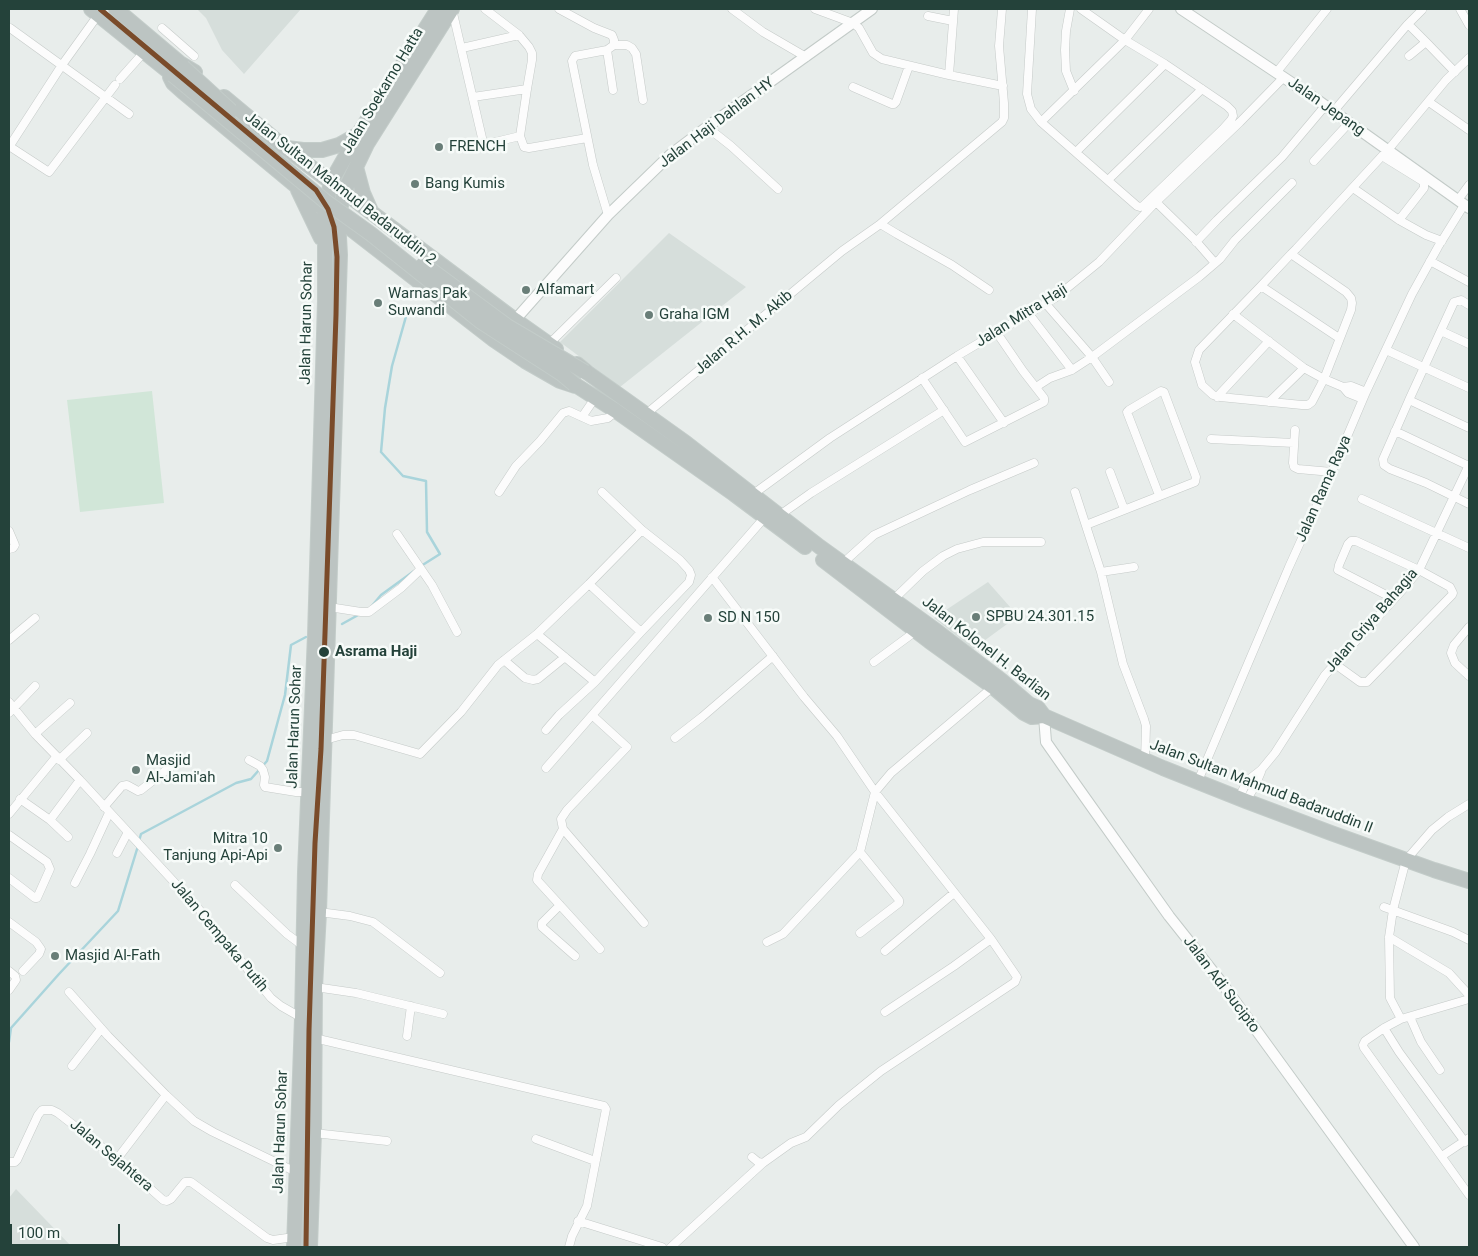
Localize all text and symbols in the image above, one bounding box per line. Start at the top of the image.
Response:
street label: Jalan Soekarno Hatta [338,25,428,157]
street label: Jalan Haji Dahlan HY [656,74,778,172]
street label: Jalan Jepang [1284,74,1368,140]
street label: Jalan Sultan Mahmud Badaruddin 2 [241,109,439,269]
place label: FRENCH [449,138,506,156]
marker: FRENCH [433,141,445,153]
place label: Bang Kumis [425,175,505,193]
marker: Bang Kumis [409,178,421,190]
street label: Jalan Harun Sohar [297,261,317,385]
place label: Alfamart [536,281,594,299]
street label: Jalan Mitra Haji [973,281,1071,351]
marker: Alfamart [520,284,532,296]
place label: Warnas Pak Suwandi [388,285,467,320]
street label: Jalan R.H. M. Akib [691,287,797,379]
marker: Warnas Pak Suwandi [372,297,384,309]
place label: Graha IGM [659,306,730,324]
marker: Graha IGM [643,309,655,321]
street label: Jalan Rama Raya [1292,433,1356,545]
street label: Jalan Griya Bahagia [1322,565,1422,677]
street label: Jalan Kolonel H. Barlian [918,593,1054,705]
place label: SPBU 24.301.15 [986,608,1094,626]
place label: SD N 150 [718,609,780,627]
marker: SPBU 24.301.15 [970,611,982,623]
marker: SD N 150 [702,612,714,624]
place label: Asrama Haji [335,643,417,661]
marker: Asrama Haji [317,645,331,659]
street label: Jalan Harun Sohar [284,665,306,789]
street label: Jalan Sultan Mahmud Badaruddin II [1147,736,1375,838]
place label: Masjid Al-Jami'ah [146,752,215,787]
marker: Masjid Al-Jami'ah [130,764,142,776]
place label: Mitra 10 Tanjung Api-Api [163,830,268,865]
marker: Mitra 10 Tanjung Api-Api [272,842,284,854]
street label: Jalan Cempaka Putih [167,876,271,996]
street label: Jalan Adi Sucipto [1179,933,1263,1037]
place label: Masjid Al-Fath [65,947,160,965]
marker: Masjid Al-Fath [49,950,61,962]
street label: Jalan Harun Sohar [270,1070,292,1194]
street label: Jalan Sejahtera [66,1116,156,1196]
scale bar [12,1214,122,1246]
text: 100 m [18,1224,60,1242]

